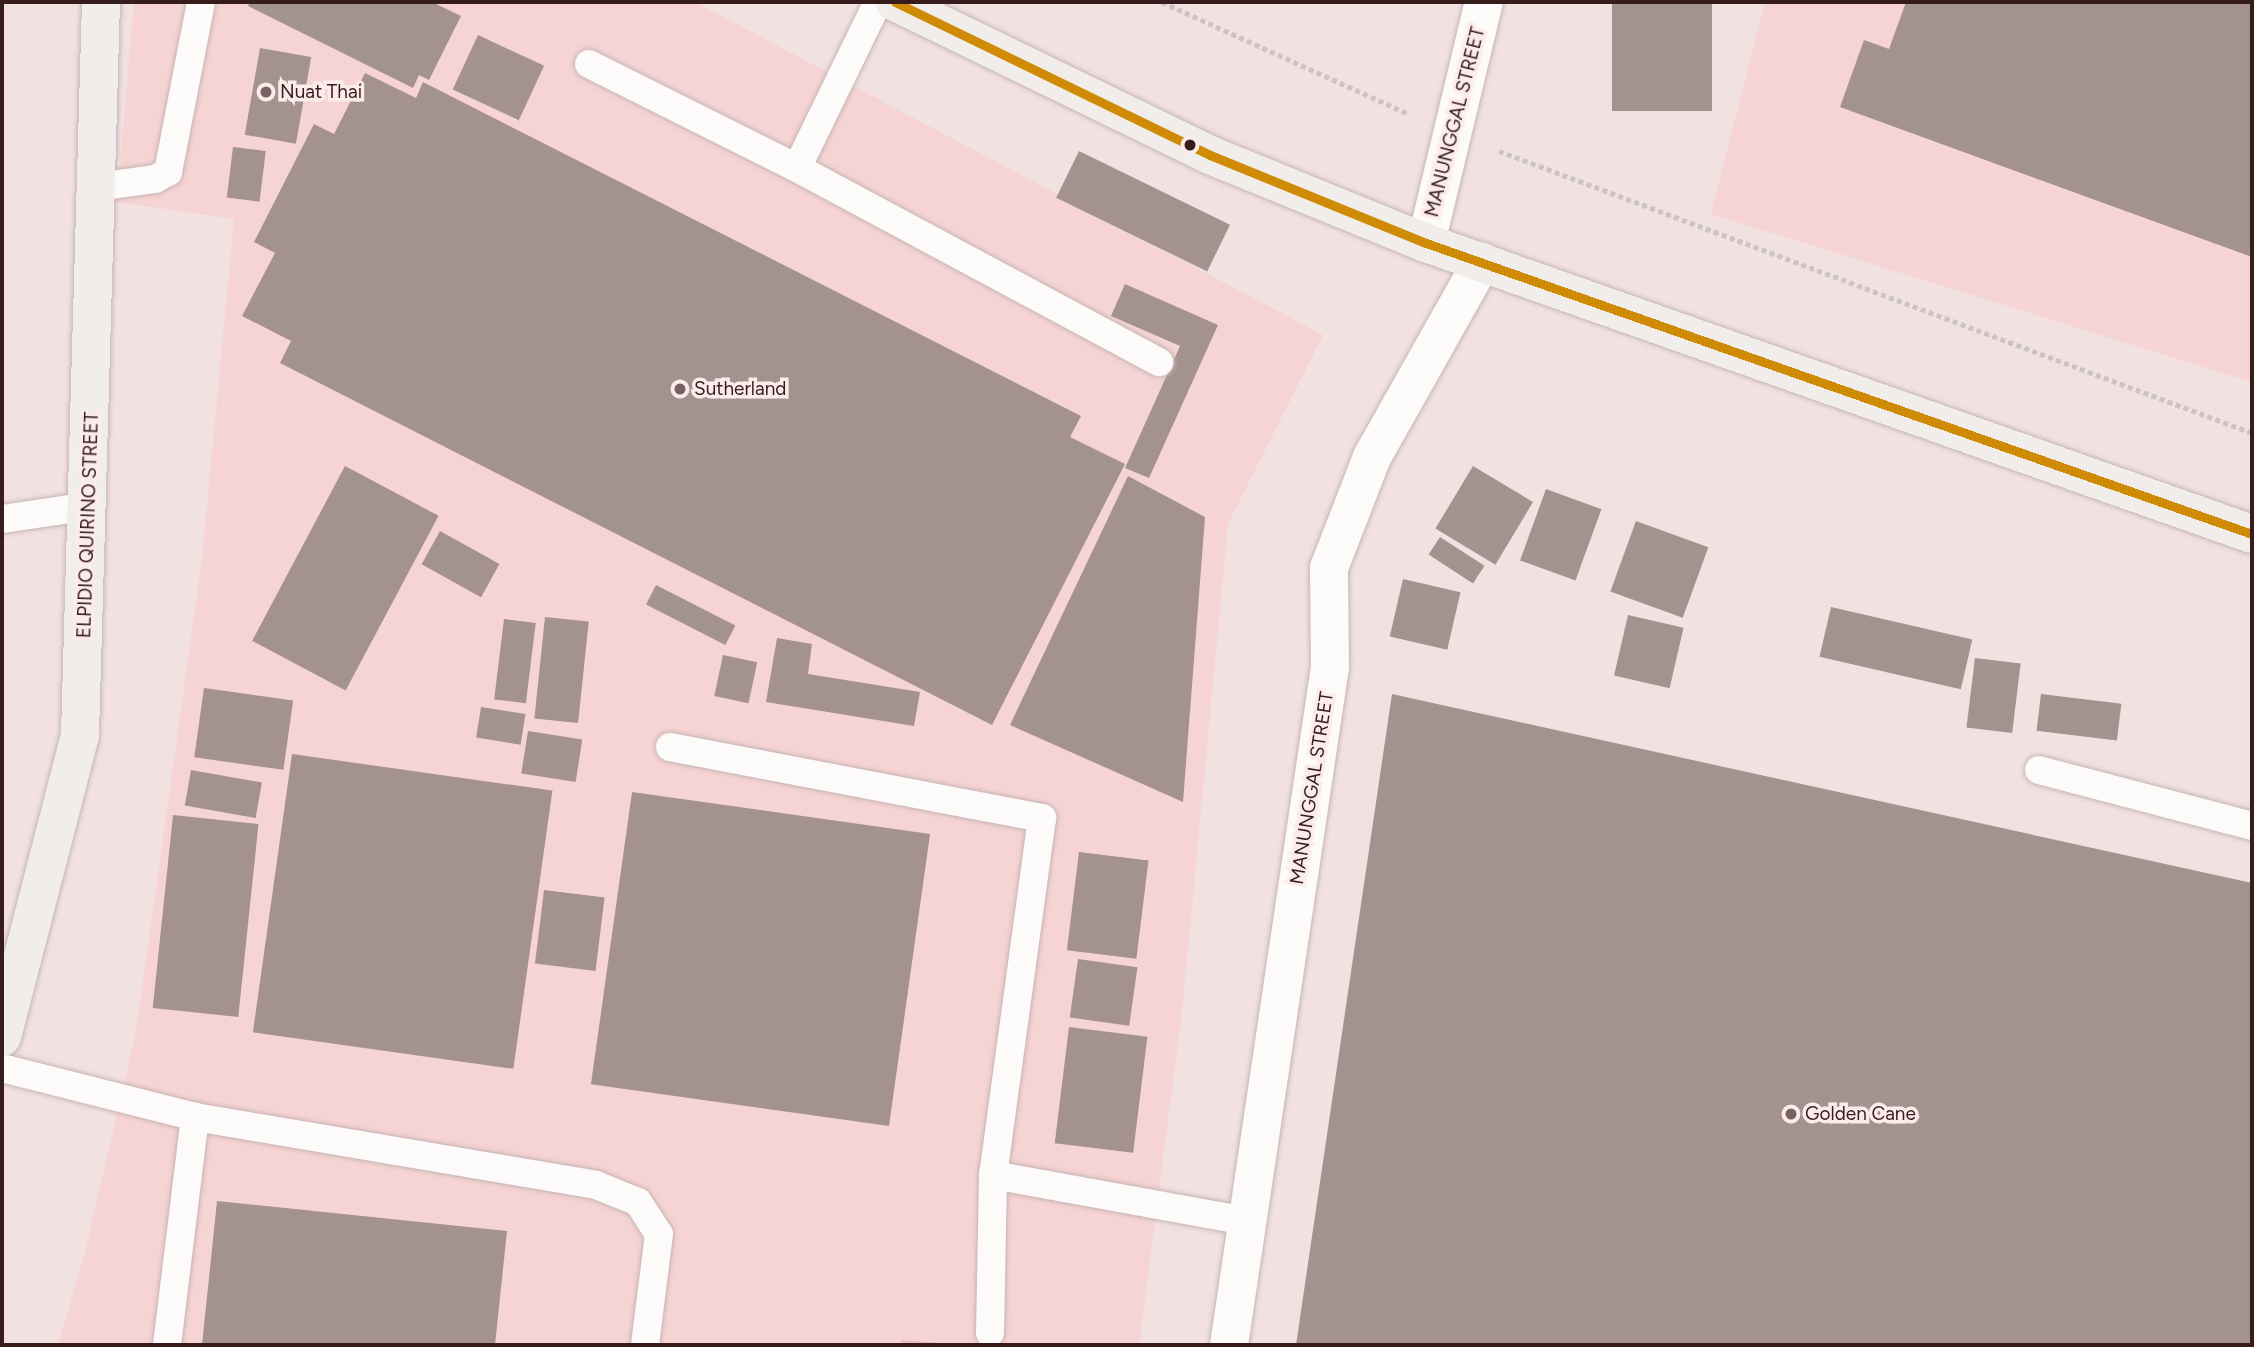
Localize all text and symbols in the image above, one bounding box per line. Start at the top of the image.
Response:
street label: MANUNGGAL STREET [1420,25,1490,219]
place label: Nuat Thai [280,81,362,103]
marker: Nuat Thai [258,84,274,100]
unlabelled marker [1183,138,1197,152]
place label: Sutherland [694,378,786,400]
marker: Sutherland [672,381,688,397]
street label: ELPIDIO QUIRINO STREET [73,411,103,639]
street label: MANUNGGAL STREET [1285,690,1339,886]
place label: Golden Cane [1805,1103,1916,1125]
marker: Golden Cane [1783,1106,1799,1122]

